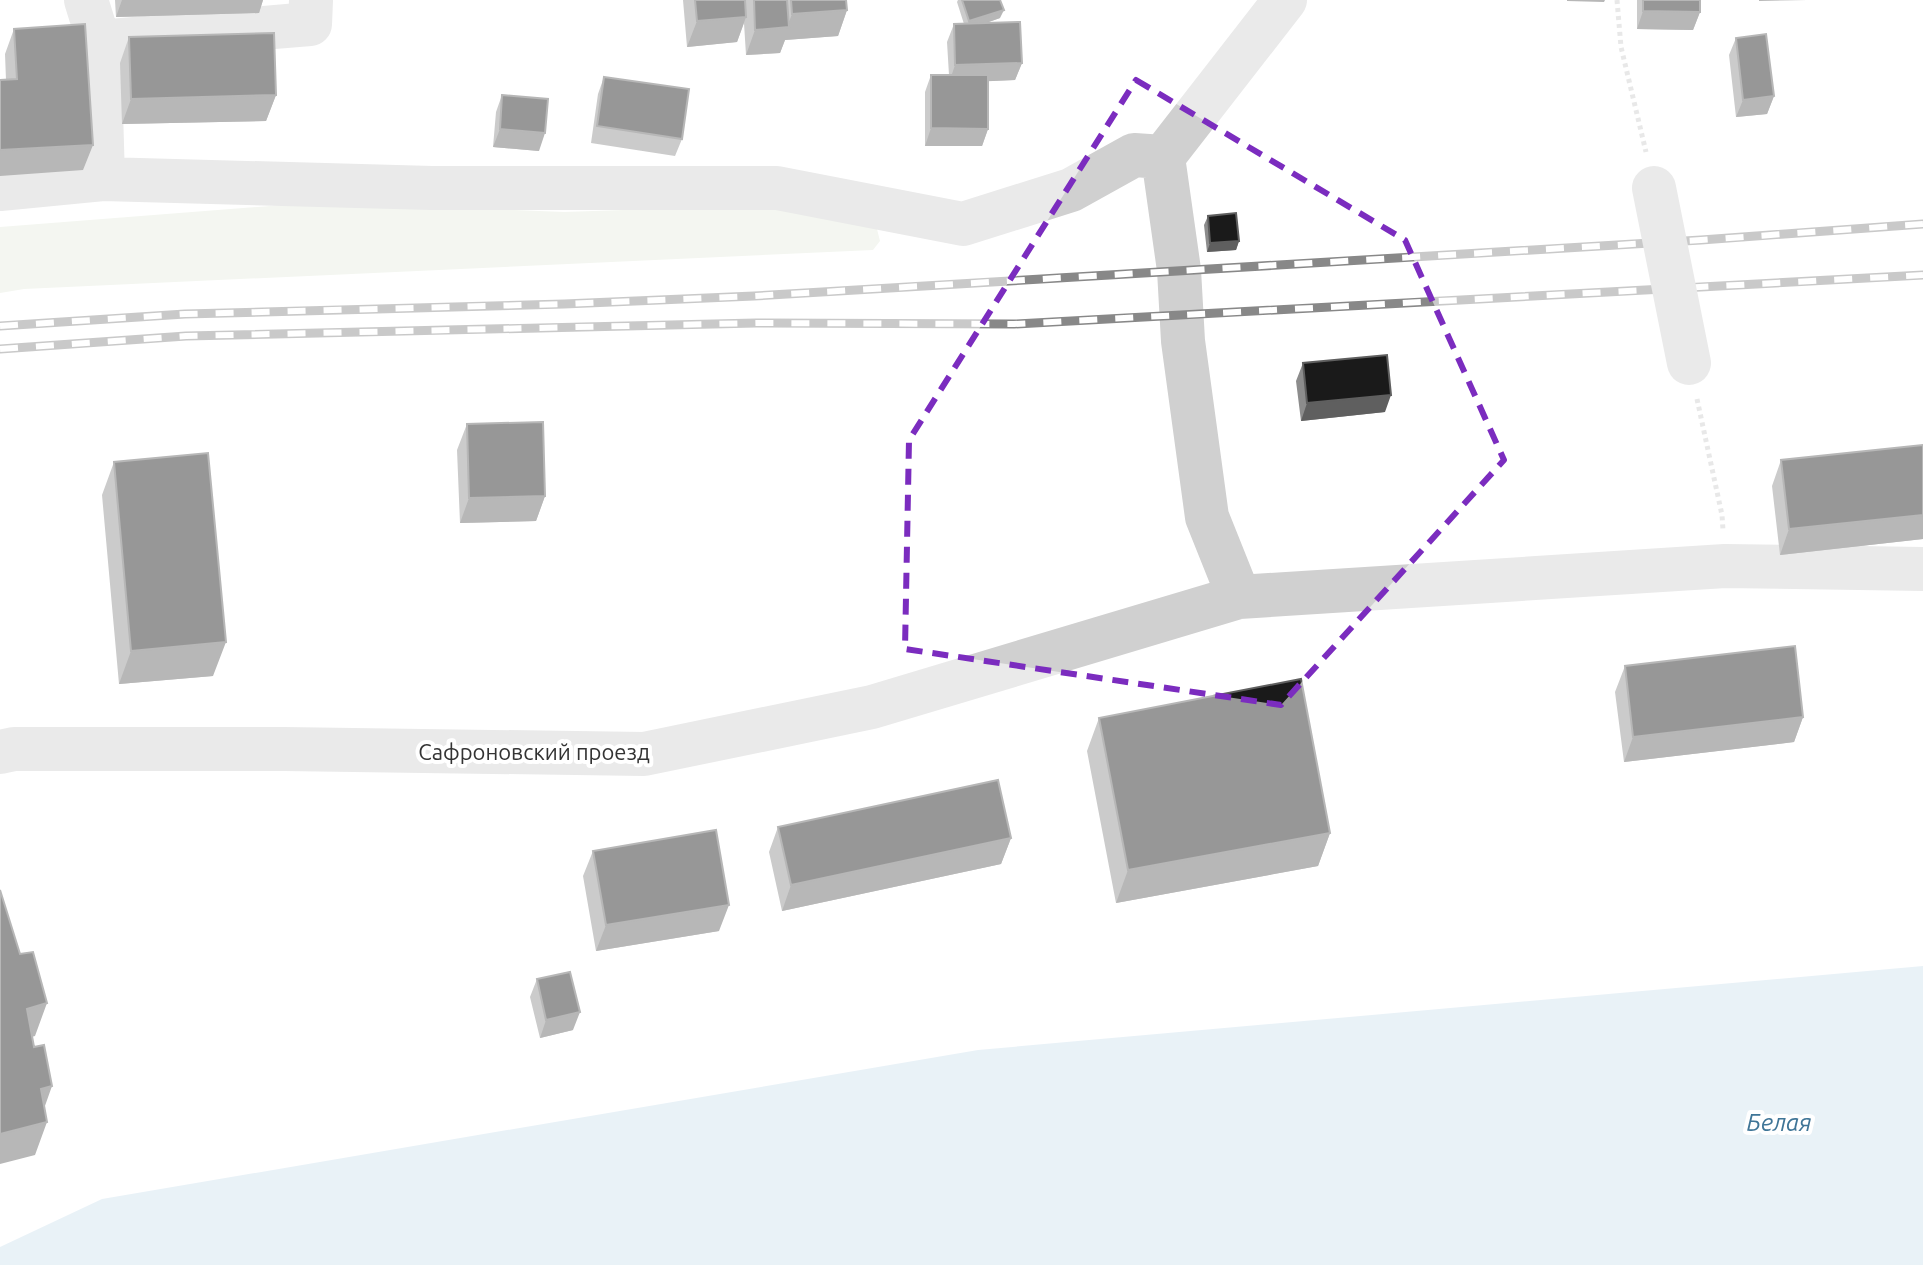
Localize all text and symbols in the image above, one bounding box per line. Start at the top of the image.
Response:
street label: Сафроновский проезд [418,739,650,764]
water label: Белая [1746,1109,1812,1136]

